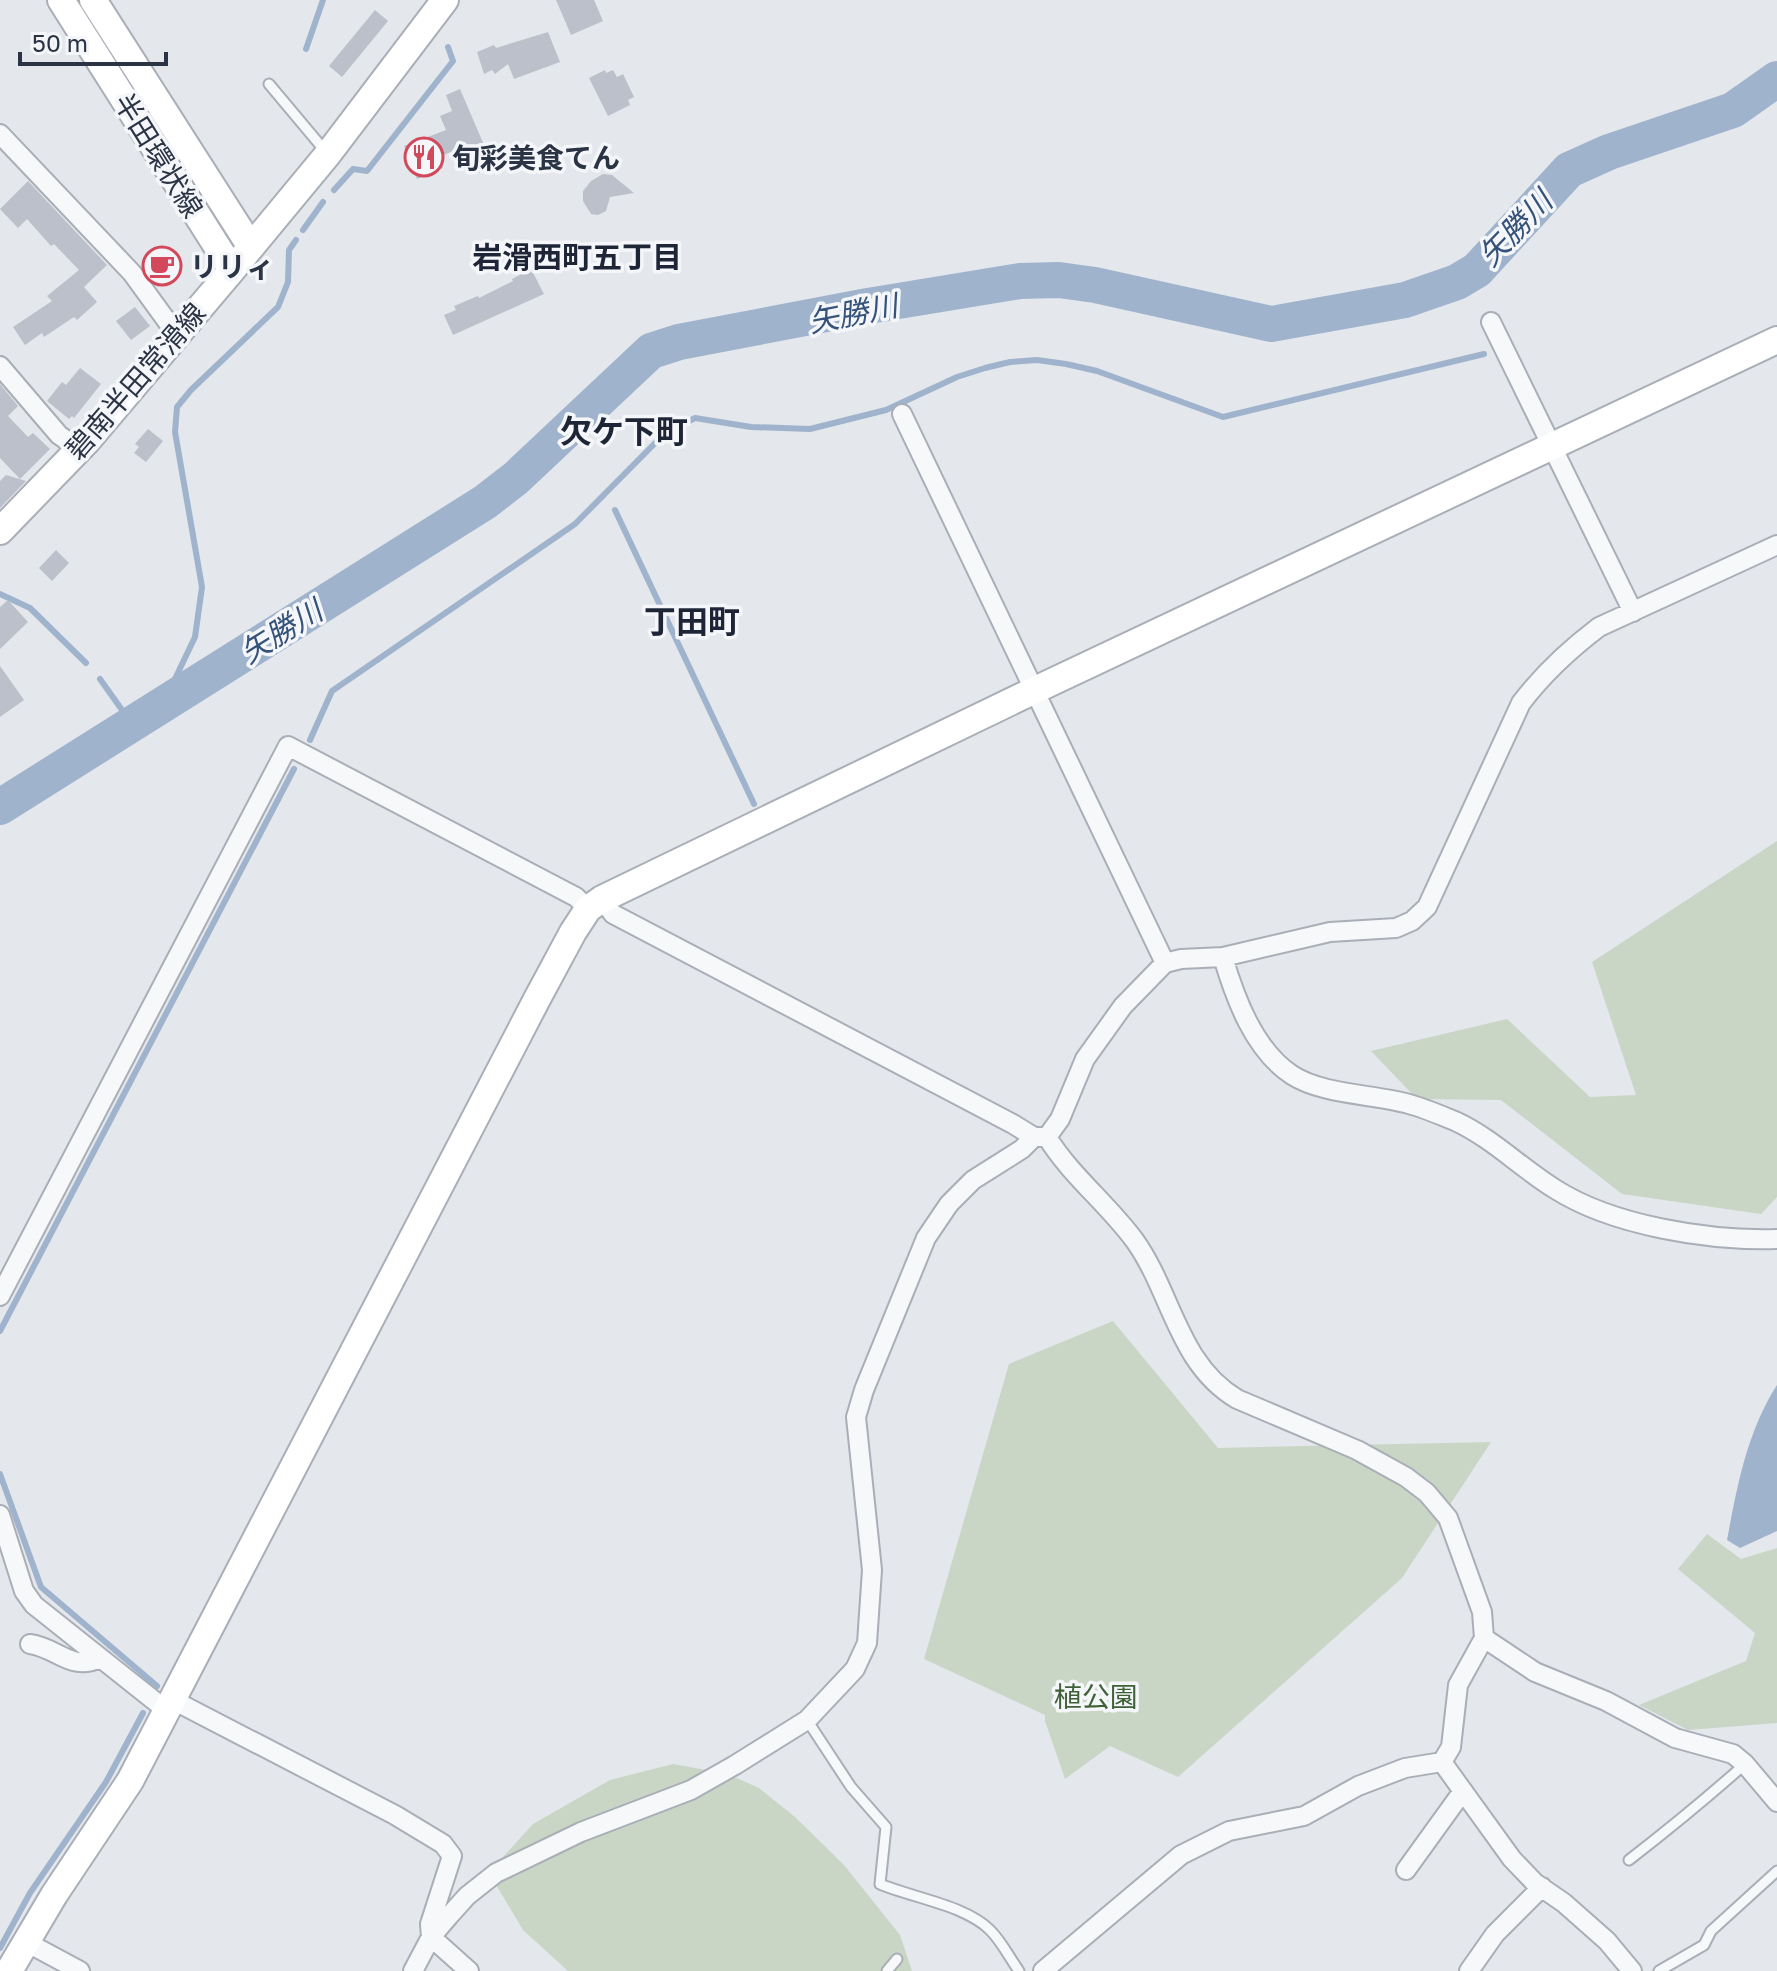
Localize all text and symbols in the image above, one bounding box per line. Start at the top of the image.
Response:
scale bar [20,16,166,66]
text: 50 m [32,28,88,57]
street label: 半田環状線 [108,87,210,223]
restaurant icon: 旬彩美食てん [403,136,445,178]
place label: 旬彩美食てん [452,141,620,174]
water label: 矢勝川 [1471,181,1561,273]
district label: 岩滑西町五丁目 [472,239,682,275]
cafe icon: リリィ [141,245,183,287]
place label: リリィ [190,250,274,283]
water label: 矢勝川 [805,286,904,339]
street label: 碧南半田常滑線 [58,296,212,466]
district label: 欠ケ下町 [560,412,688,450]
water label: 矢勝川 [233,590,331,670]
district label: 丁田町 [644,602,740,640]
park label: 植公園 [1054,1680,1138,1713]

